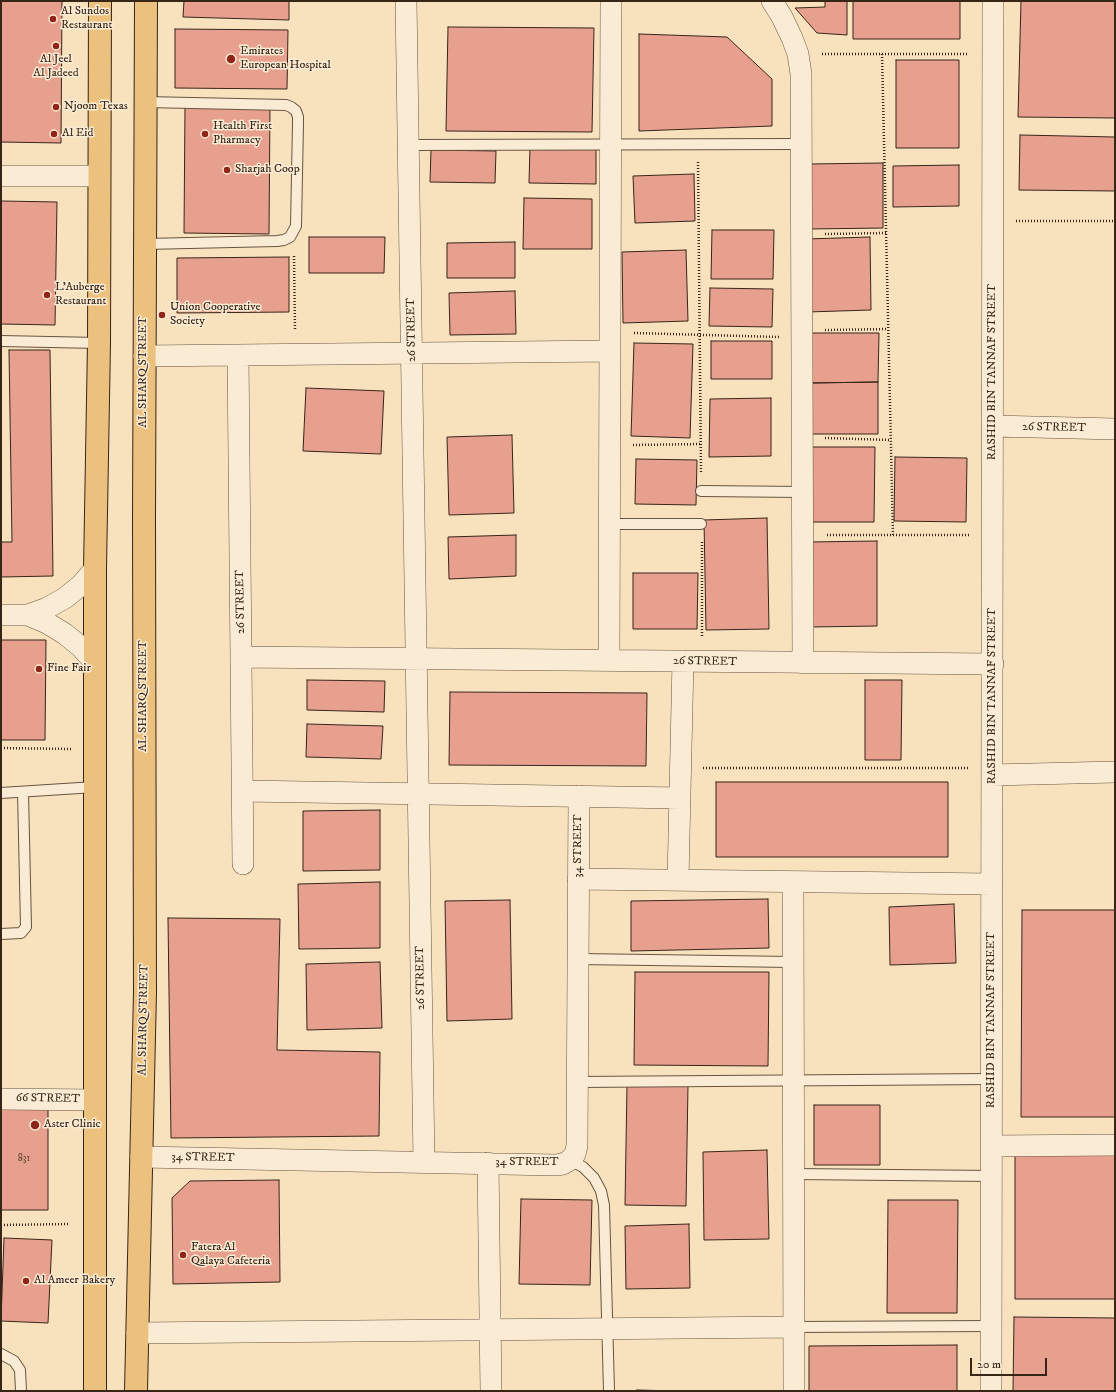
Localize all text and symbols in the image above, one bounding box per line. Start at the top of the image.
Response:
place label: Al Sundos Restaurant [61,5,112,33]
marker: Al Sundos Restaurant [48,14,58,24]
marker: Al Jeel Al Jadeed [51,41,61,51]
place label: Emirates European Hospital [240,45,331,73]
place label: Al Jeel Al Jadeed [33,53,79,81]
marker: Emirates European Hospital [225,53,237,65]
place label: Njoom Texas [64,100,128,114]
marker: Njoom Texas [51,102,61,112]
place label: Health First Pharmacy [213,120,272,148]
place label: Al Eid [62,127,93,141]
marker: Al Eid [49,129,59,139]
marker: Health First Pharmacy [200,129,210,139]
place label: Sharjah Coop [235,163,300,177]
marker: Sharjah Coop [222,165,232,175]
place label: L'Auberge Restaurant [55,281,106,309]
street label: RASHID BIN TANNAF STREET [986,284,1000,460]
marker: L'Auberge Restaurant [42,290,52,300]
street label: 26 STREET [404,298,420,362]
place label: Union Cooperative Society [170,301,260,329]
marker: Union Cooperative Society [157,310,167,320]
street label: AL SHARQ STREET [137,316,151,428]
street label: 26 STREET [1022,420,1086,436]
street label: 26 STREET [233,570,249,634]
street label: RASHID BIN TANNAF STREET [986,608,1000,784]
street label: AL SHARQ STREET [137,640,151,752]
street label: 26 STREET [673,654,737,670]
place label: Fine Fair [47,662,91,676]
marker: Fine Fair [34,664,44,674]
street label: 34 STREET [572,814,586,878]
street label: RASHID BIN TANNAF STREET [985,932,999,1108]
street label: 26 STREET [413,946,429,1010]
street label: AL SHARQ STREET [136,964,152,1076]
street label: 66 STREET [16,1091,80,1107]
place label: Aster Clinic [44,1118,101,1132]
marker: Aster Clinic [29,1119,41,1131]
street label: 34 STREET [171,1150,235,1166]
house number: 831 [18,1153,30,1165]
street label: 34 STREET [495,1156,559,1170]
place label: Fatera Al Qalaya Cafeteria [191,1241,270,1269]
marker: Fatera Al Qalaya Cafeteria [178,1250,188,1260]
place label: Al Ameer Bakery [34,1274,115,1288]
marker: Al Ameer Bakery [21,1276,31,1286]
scale bar [972,1350,1049,1376]
text: 20 m [977,1357,1001,1372]

